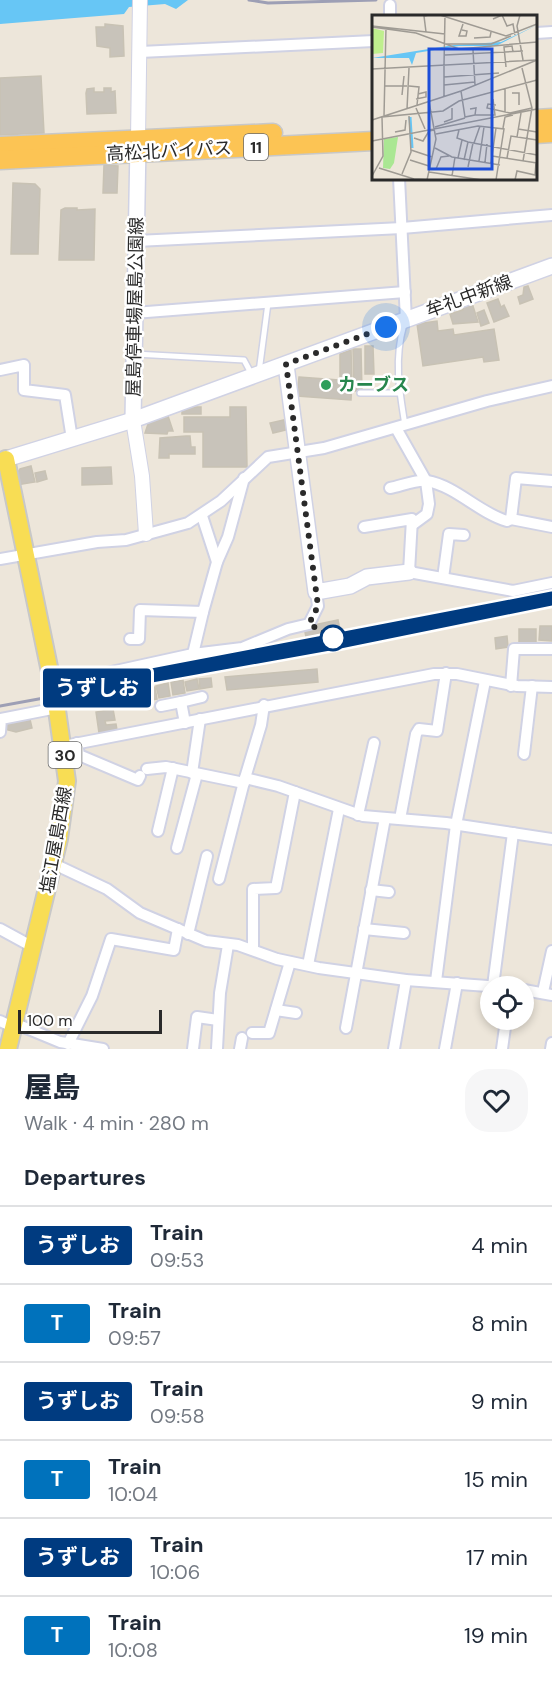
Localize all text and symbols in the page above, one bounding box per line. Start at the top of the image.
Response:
inset map [372,15,537,180]
road number: 11 [244,134,268,160]
street label: 高松北バイパス [106,136,232,166]
street label: 屋島停車場屋島公園線 [121,217,149,397]
street label: 牟礼中新線 [423,269,515,323]
your location [371,312,401,342]
place label: カーブス [338,373,409,397]
marker: カーブス [319,378,333,392]
unlabelled marker [320,625,346,651]
line badge: うずしお [55,668,139,708]
text: うずしお [55,674,139,702]
road number: 30 [48,742,82,768]
street label: 塩江屋島西線 [35,785,77,895]
map controls [480,976,534,1030]
button: locate [480,976,534,1030]
scale bar [18,1007,162,1034]
text: 100 m [27,1010,72,1031]
text: 屋島 [24,1069,80,1106]
button: heart [465,1069,528,1132]
text: Walk · 4 min · 280 m [24,1110,209,1136]
text: Departures [24,1163,146,1192]
text: Train [150,1218,204,1247]
text: うずしお [36,1231,120,1259]
text: 4 min [471,1231,528,1260]
text: 09:53 [150,1247,204,1273]
text: Train [108,1296,162,1325]
text: T [51,1309,63,1337]
text: 8 min [471,1309,528,1338]
text: 09:57 [108,1325,161,1351]
text: Train [150,1374,204,1403]
text: うずしお [36,1387,120,1415]
text: 9 min [471,1387,528,1416]
text: 09:58 [150,1403,205,1429]
text: Train [108,1452,162,1481]
text: T [51,1465,63,1493]
text: 15 min [464,1465,528,1494]
text: 10:04 [108,1481,158,1507]
text: Train [150,1530,204,1559]
text: うずしお [36,1543,120,1571]
text: 17 min [466,1543,528,1572]
text: 10:06 [150,1559,200,1585]
text: Train [108,1608,162,1637]
text: T [51,1621,63,1649]
text: 19 min [464,1621,528,1650]
text: 10:08 [108,1637,158,1663]

